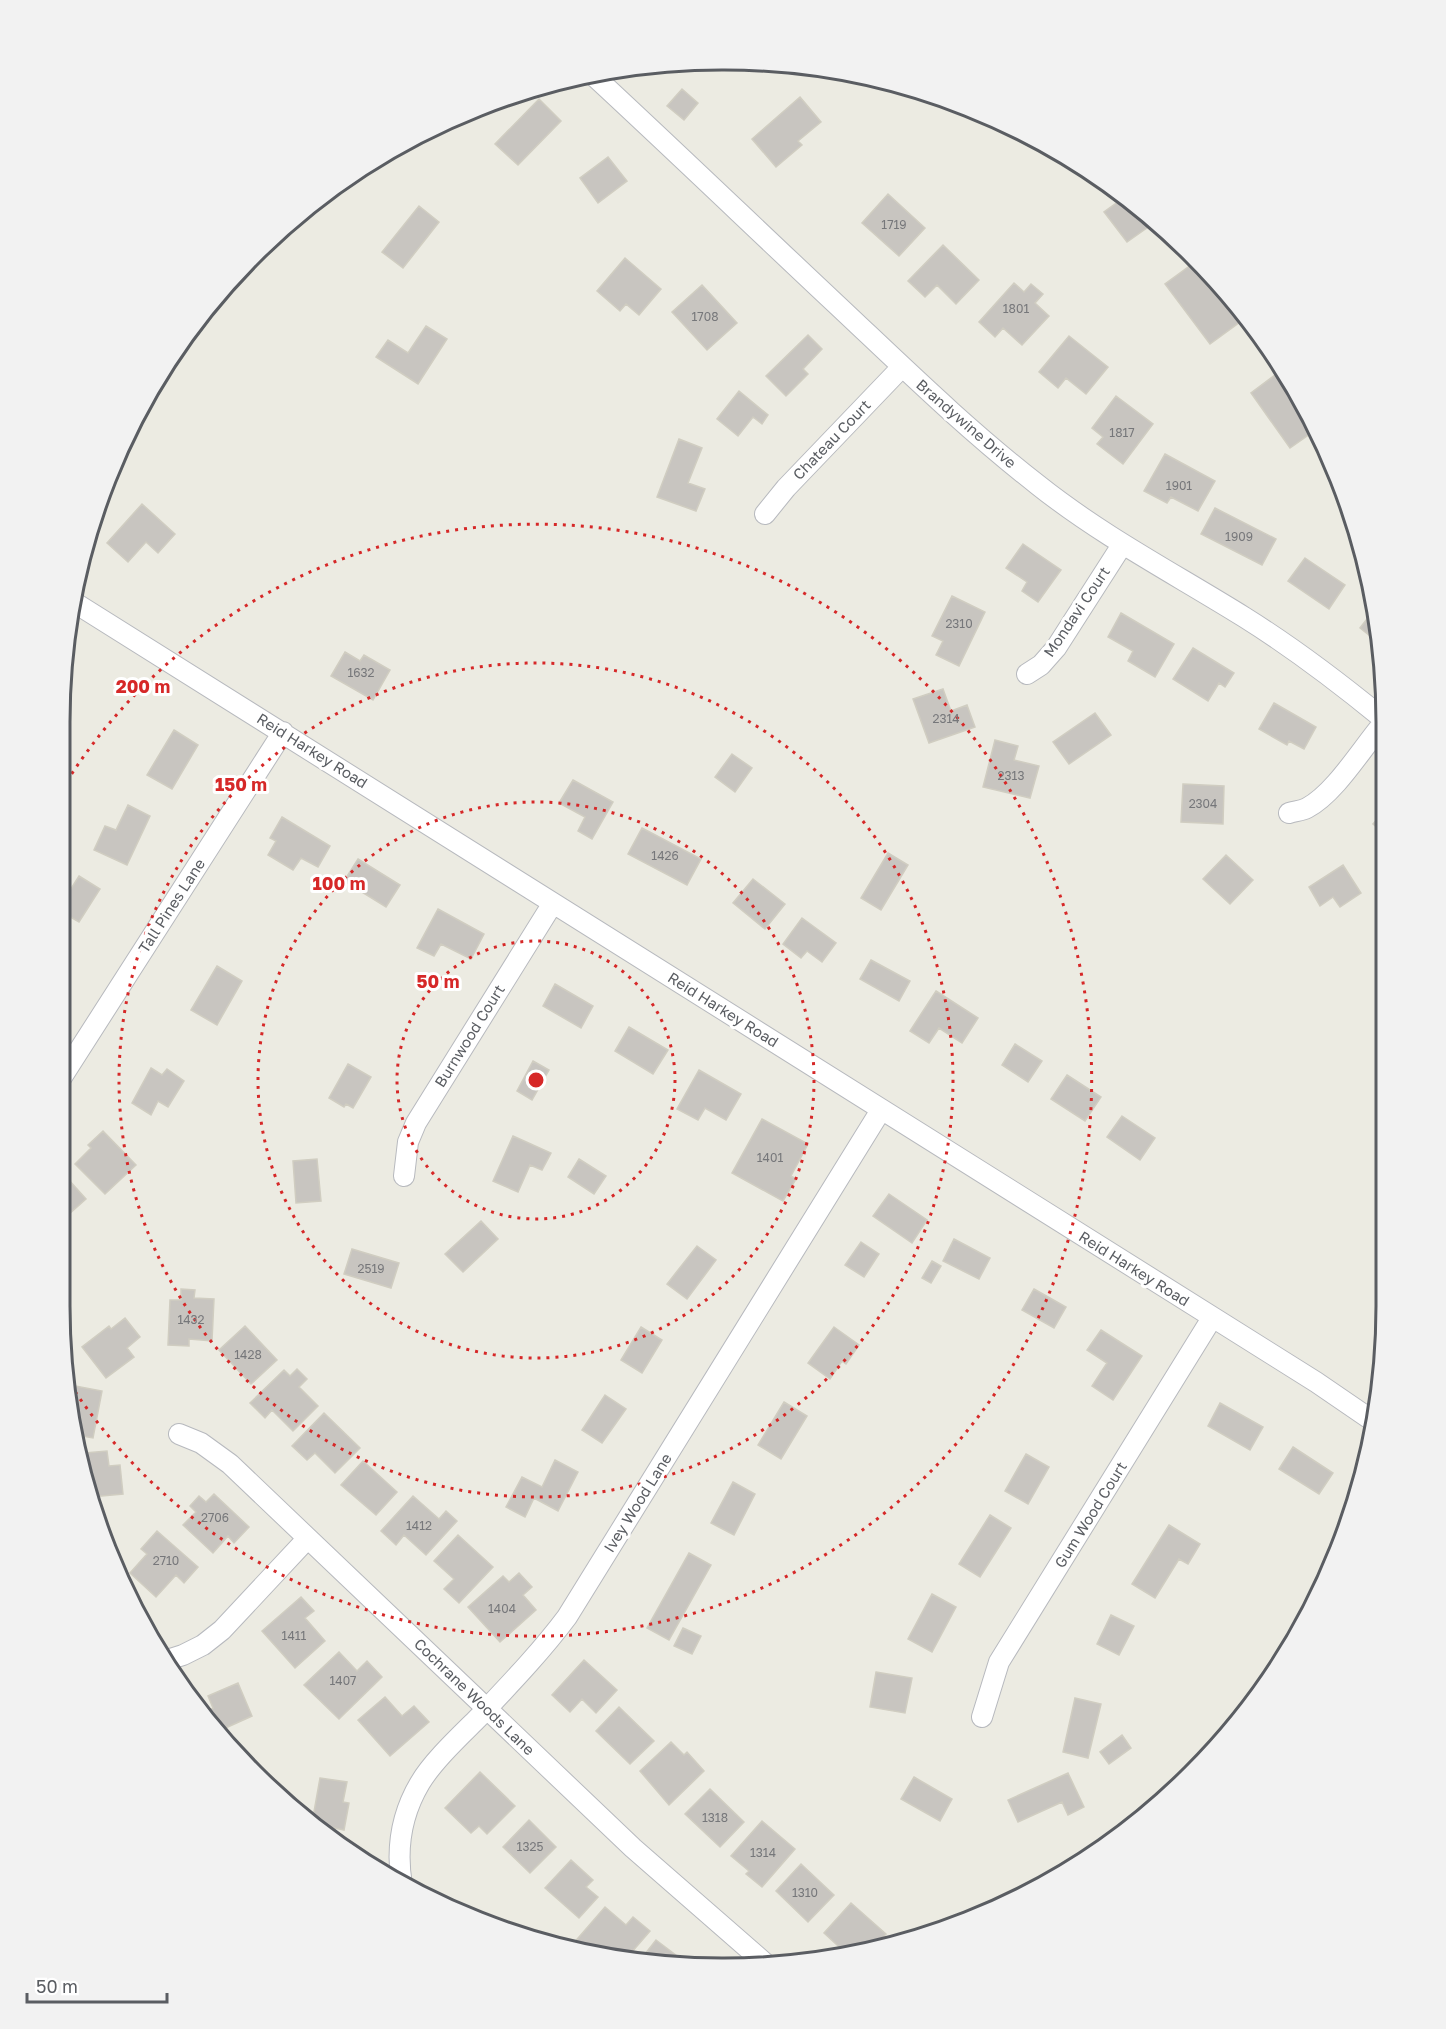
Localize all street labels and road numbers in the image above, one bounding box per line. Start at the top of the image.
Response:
street label: Brandywine Drive [913,375,1020,472]
street label: Chateau Court [789,396,874,483]
street label: Mondavi Court [1039,563,1113,660]
street label: Reid Harkey Road [254,709,371,791]
street label: Tall Pines Lane [134,855,208,956]
street label: Reid Harkey Road [665,968,782,1050]
street label: Burnwood Court [430,981,508,1090]
street label: Reid Harkey Road [1076,1227,1193,1309]
street label: Ivey Wood Lane [600,1449,675,1555]
street label: Gum Wood Court [1050,1458,1130,1571]
street label: Cochrane Woods Lane [411,1634,539,1759]

